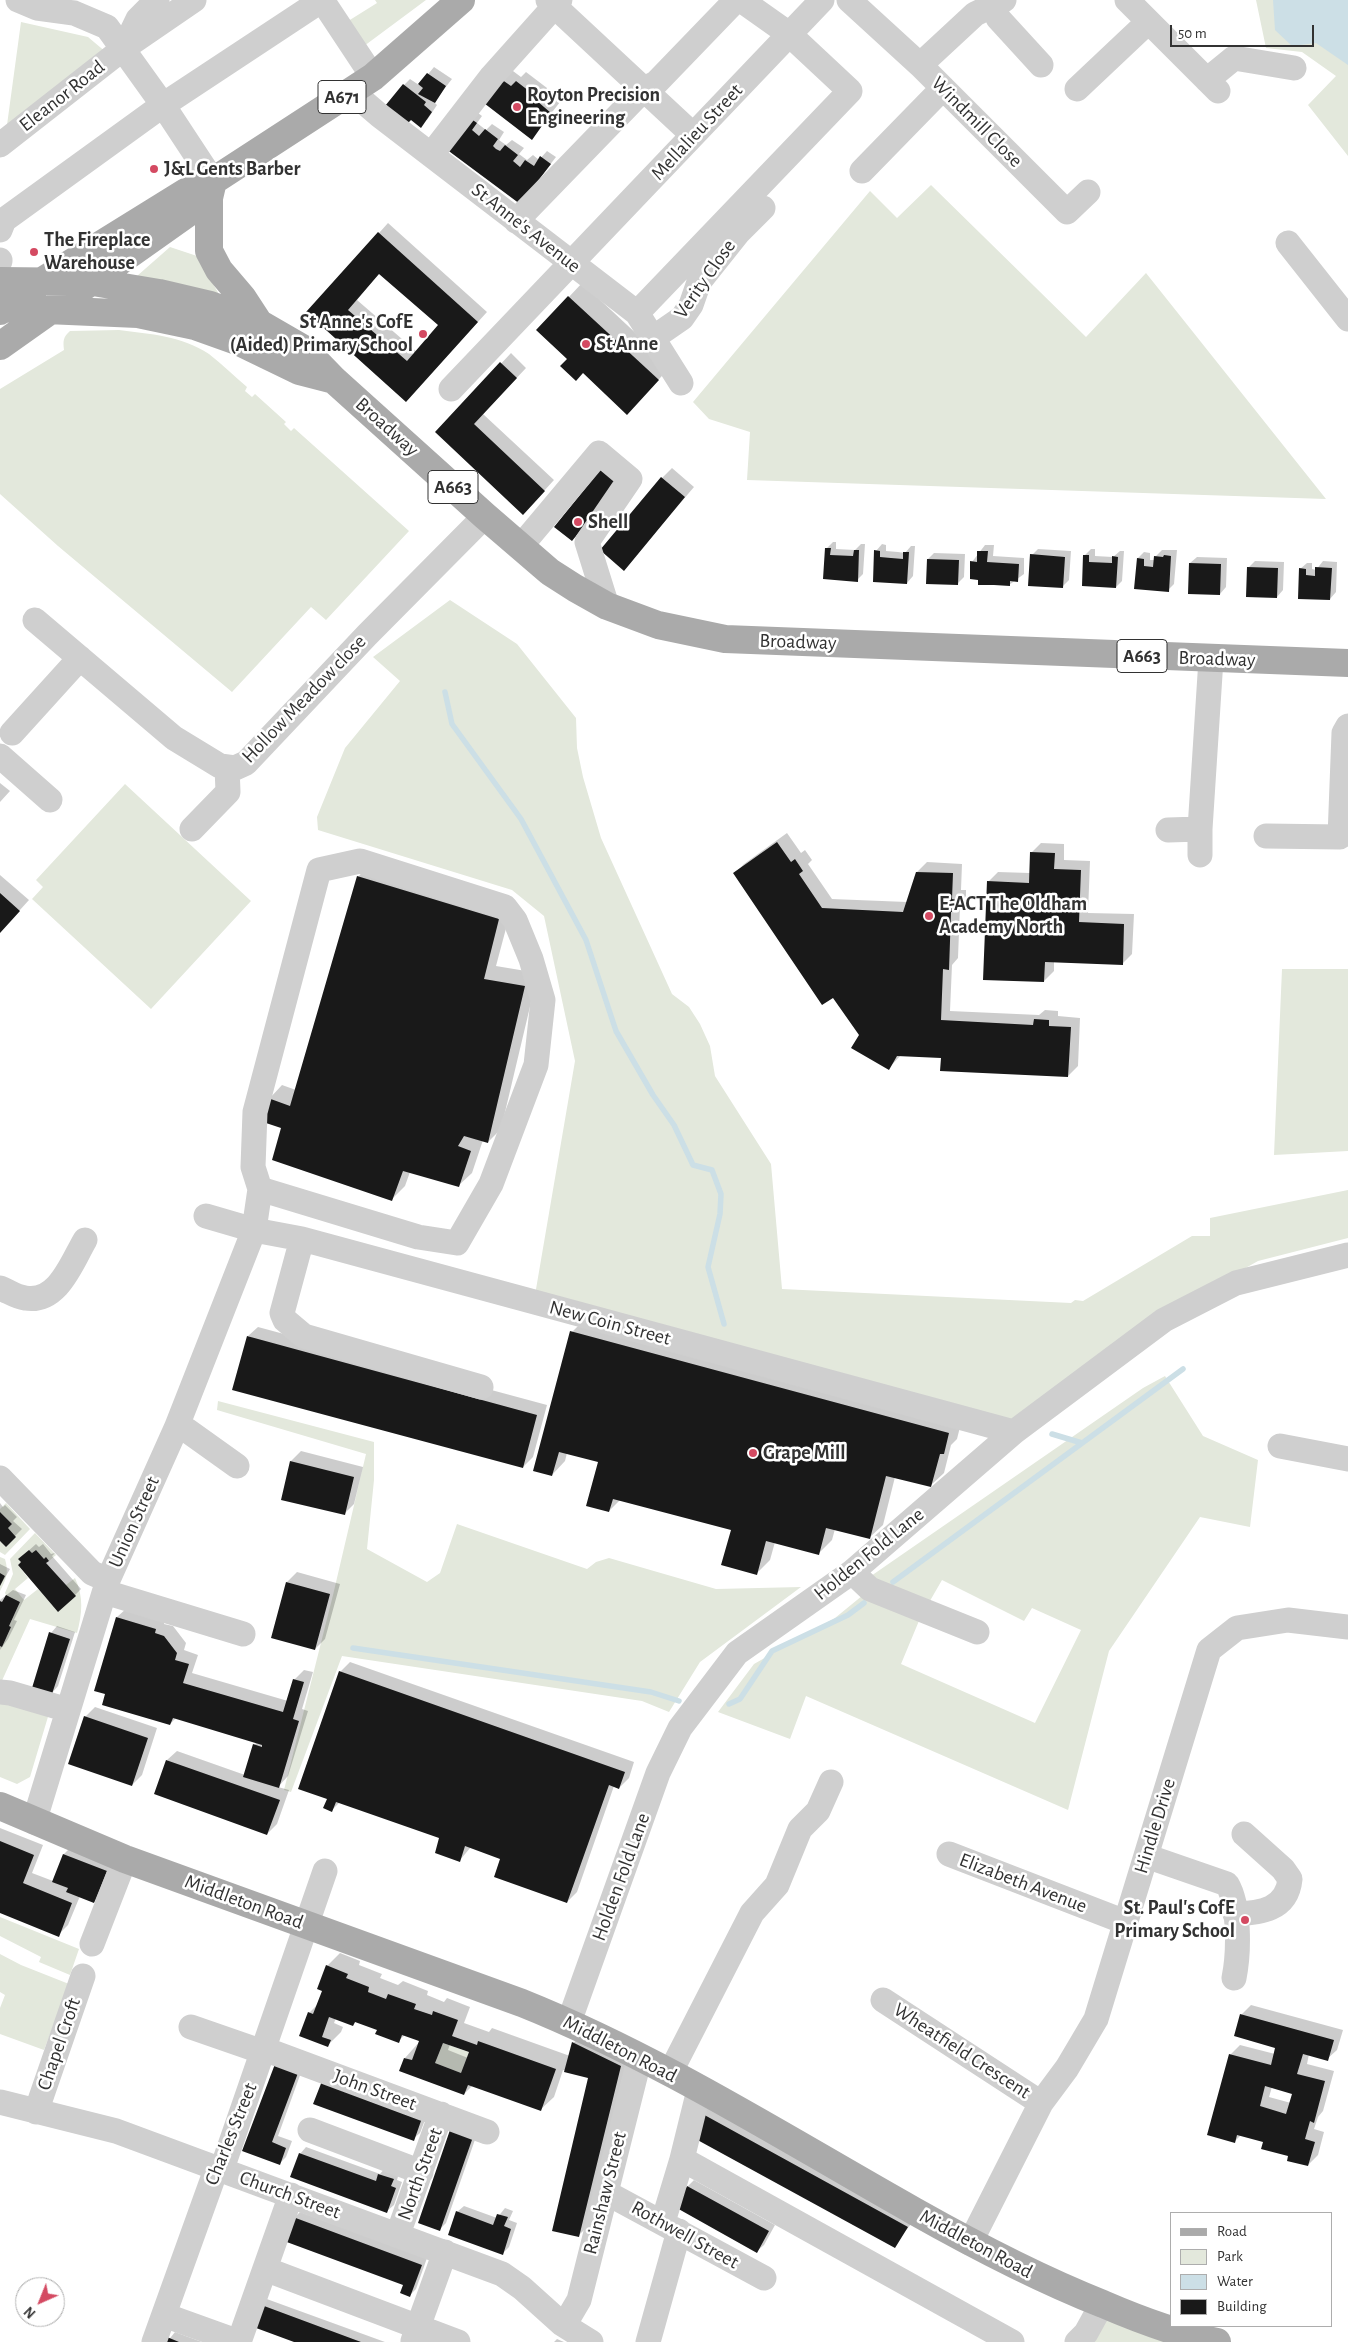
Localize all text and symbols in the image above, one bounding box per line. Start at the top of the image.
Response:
scale bar [1173,15,1317,47]
text: 50 m [1178,26,1207,41]
street label: Eleanor Road [14,55,110,137]
street label: Windmill Close [926,71,1028,173]
street label: Mellalieu Street [646,79,748,185]
road number: A671 [318,80,366,114]
place label: Royton Precision Engineering [527,83,660,130]
marker: Royton Precision Engineering [511,101,523,113]
place label: J&L Gents Barber [164,157,300,181]
marker: J&L Gents Barber [148,163,160,175]
street label: St Anne's Avenue [467,178,585,278]
place label: The Fireplace Warehouse [44,228,150,275]
street label: Verity Close [669,235,741,323]
marker: The Fireplace Warehouse [28,246,40,258]
place label: St Anne's CofE (Aided) Primary School [230,310,413,357]
marker: St Anne's CofE (Aided) Primary School [417,328,429,340]
place label: St Anne [596,332,658,356]
marker: St Anne [580,338,592,350]
street label: Broadway [350,392,424,462]
road number: A663 [428,471,478,504]
place label: Shell [588,510,628,534]
marker: Shell [572,516,584,528]
street label: Broadway [759,629,837,655]
street label: Hollow Meadow close [237,630,371,768]
road number: A663 [1117,640,1167,672]
street label: Broadway [1178,646,1256,672]
place label: E-ACT The Oldham Academy North [939,892,1087,939]
marker: E-ACT The Oldham Academy North [923,910,935,922]
street label: New Coin Street [547,1295,673,1351]
place label: Grape Mill [763,1441,845,1465]
marker: Grape Mill [747,1447,759,1459]
street label: Union Street [103,1473,165,1571]
street label: Holden Fold Lane [809,1502,929,1606]
street label: Hindle Drive [1129,1776,1181,1876]
street label: Holden Fold Lane [587,1810,655,1944]
street label: Elizabeth Avenue [956,1848,1090,1918]
street label: Middleton Road [181,1869,307,1935]
place label: St. Paul's CofE Primary School [1114,1896,1235,1943]
marker: St. Paul's CofE Primary School [1239,1914,1251,1926]
street label: Chapel Croft [32,1995,86,2093]
street label: Wheatfield Crescent [889,1998,1035,2104]
street label: Middleton Road [559,2010,681,2088]
street label: John Street [330,2064,420,2116]
street label: Charles Street [200,2079,262,2189]
street label: North Street [392,2125,448,2223]
street label: Rainshaw Street [578,2129,632,2257]
street label: Church Street [236,2166,344,2224]
street label: Rothwell Street [627,2196,743,2274]
street label: Middleton Road [915,2204,1037,2284]
legend [1170,2212,1333,2327]
text: Road [1217,2224,1247,2239]
text: Park [1217,2249,1243,2264]
text: Water [1217,2274,1253,2289]
north arrow [15,2277,65,2327]
text: Building [1217,2299,1267,2314]
text: N [22,2304,39,2320]

